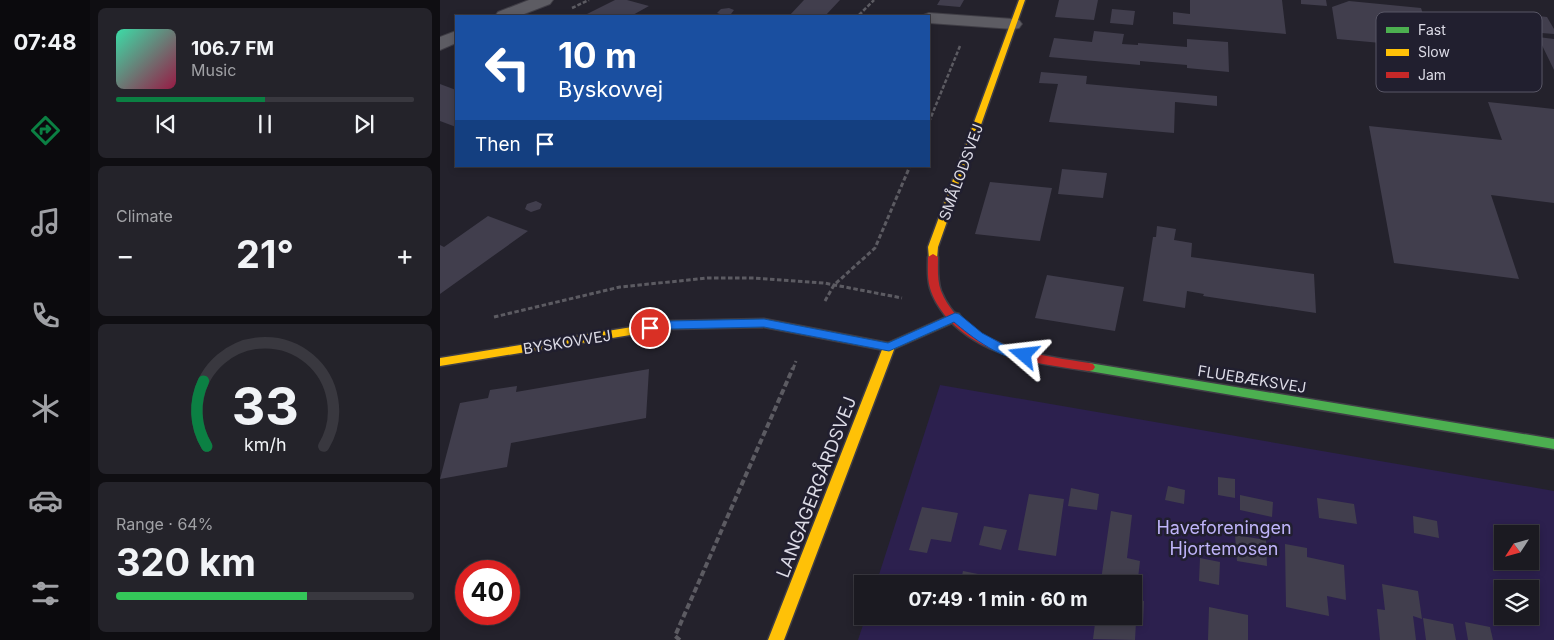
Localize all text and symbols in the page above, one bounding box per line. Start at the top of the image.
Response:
legend [1376,12,1542,92]
text: Fast [1418,21,1446,38]
text: 07:48 [13,29,77,55]
text: 10 m [558,34,637,76]
icon: left [475,35,540,100]
text: 106.7 FM [191,37,274,60]
text: Slow [1418,43,1450,60]
text: Music [191,60,236,80]
text: Jam [1418,66,1446,83]
text: Byskovvej [558,76,663,102]
icon: previous [152,110,180,138]
icon: pause [251,110,279,138]
icon: next [350,110,378,138]
icon: directions [28,113,63,148]
street label: SMÅLODSVEJ [935,121,987,223]
icon: arrive [531,130,559,158]
text: Then [475,133,521,156]
icon: music [28,205,63,240]
text: Climate [116,206,173,226]
text: 21° [236,231,294,277]
text: − [116,238,135,272]
text: + [395,238,414,272]
icon: phone [28,298,63,333]
pin [629,307,671,349]
icon: arrive [636,314,664,342]
street label: BYSKOVVEJ [522,326,612,358]
position arrow [997,328,1049,380]
street label: FLUEBÆKSVEJ [1196,361,1308,397]
text: 33 [231,375,299,438]
icon: climate [28,391,63,426]
street label: LANGAGERGÅRDSVEJ [770,393,860,580]
text: km/h [244,434,286,455]
icon: car [28,483,63,518]
text: Range · 64% [116,514,213,534]
park label: Haveforeningen Hjortemosen [1156,517,1292,559]
north arrow [1494,525,1539,570]
map controls [1494,525,1539,625]
text: 320 km [116,539,256,585]
speed limit sign: 40 [455,560,520,625]
icon: filters [28,576,63,611]
button: layers [1494,580,1539,625]
text: 07:49 · 1 min · 60 m [908,588,1088,611]

